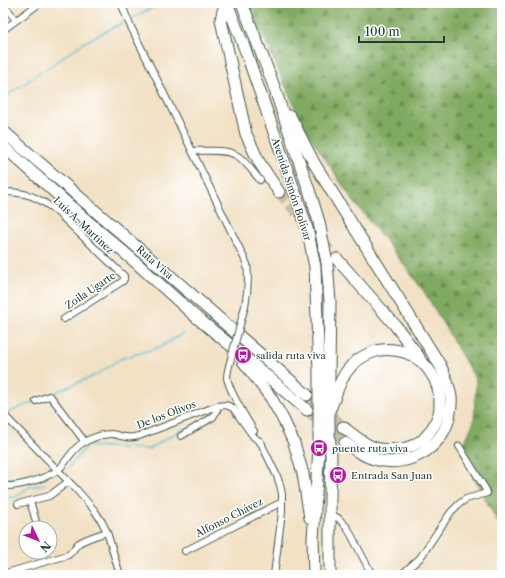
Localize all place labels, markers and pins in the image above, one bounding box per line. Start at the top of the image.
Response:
bus stop icon: salida ruta viva [233,345,253,365]
place label: salida ruta viva [256,349,326,362]
bus stop icon: puente ruta viva [309,438,329,458]
place label: puente ruta viva [332,442,409,455]
bus stop icon: Entrada San Juan [328,465,348,485]
place label: Entrada San Juan [351,469,433,482]

